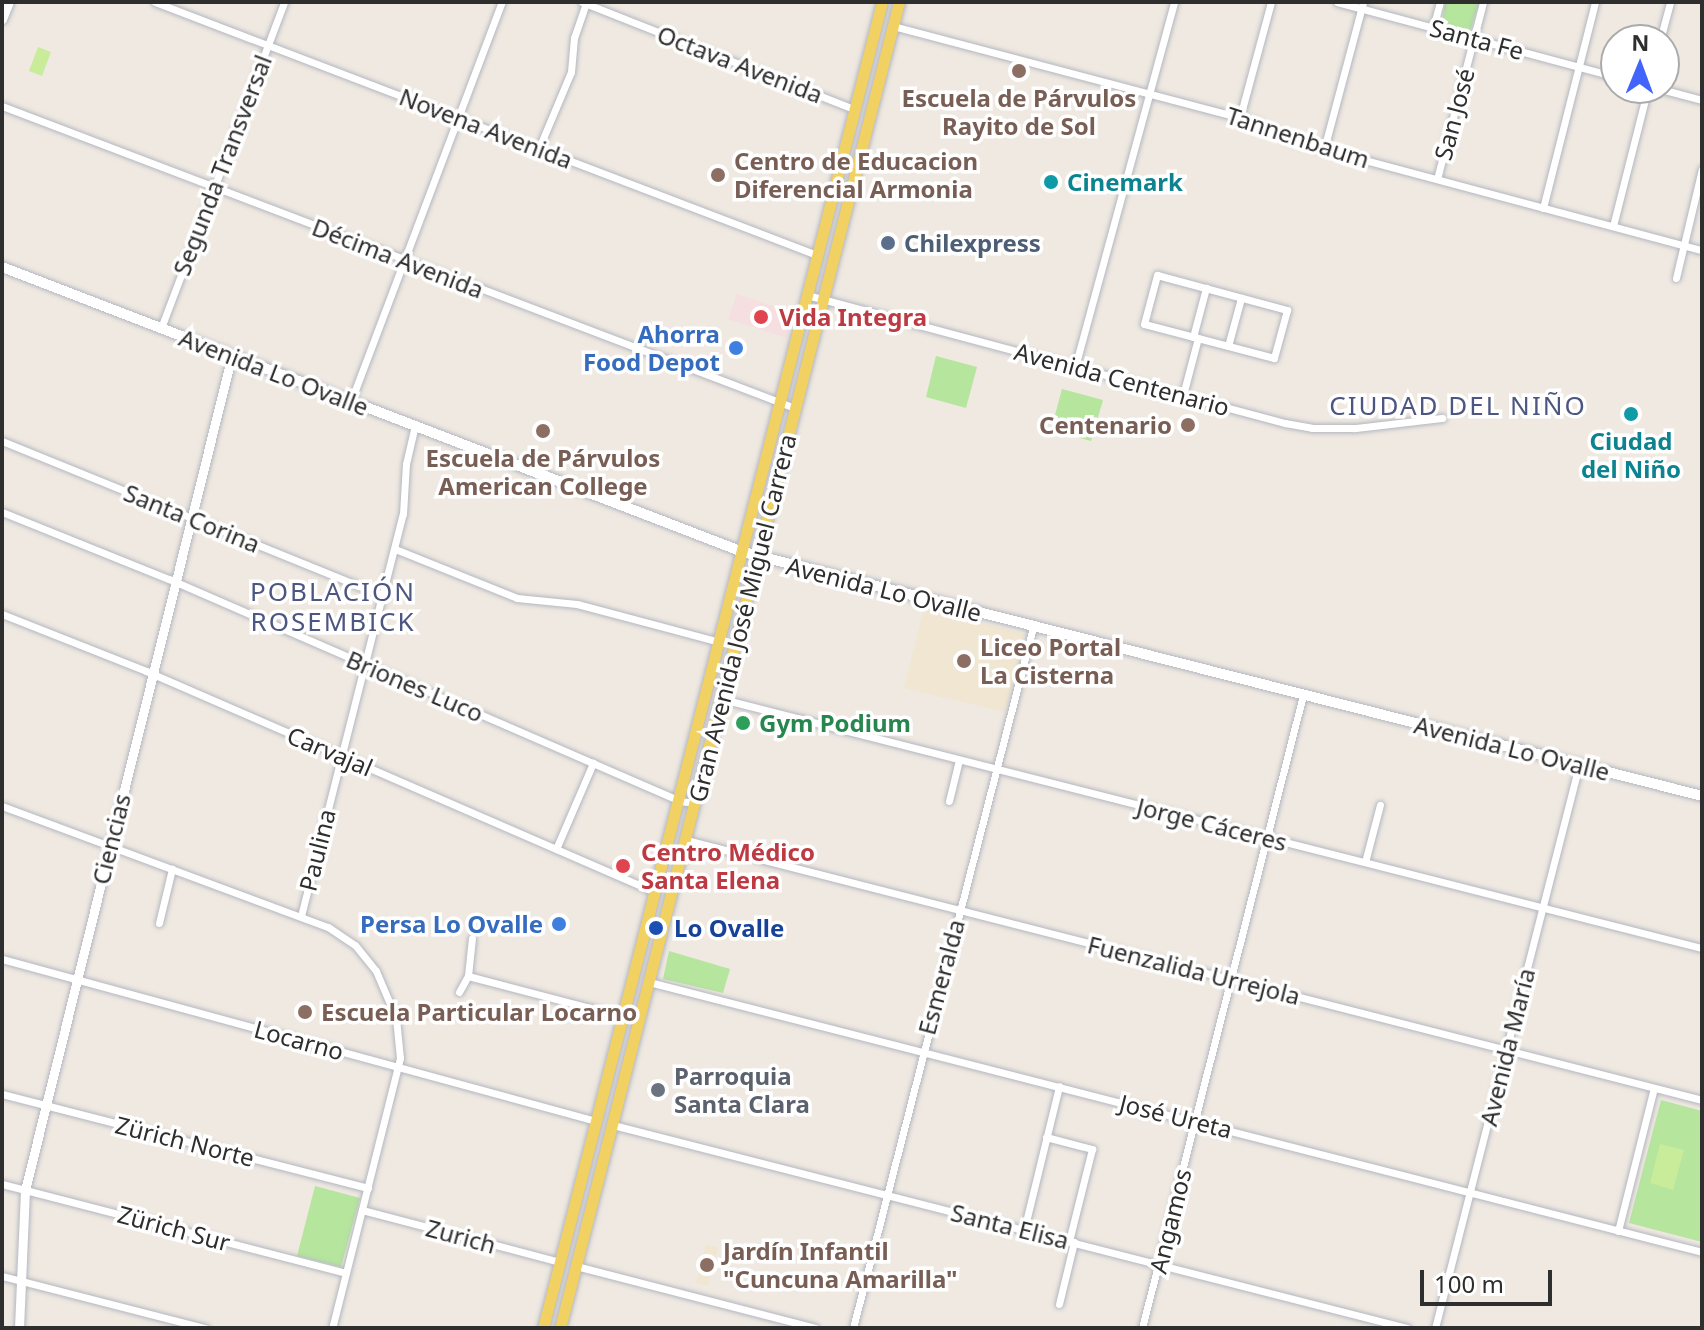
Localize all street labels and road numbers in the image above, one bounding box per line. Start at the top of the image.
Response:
street label: Santa Fe [1427,13,1527,65]
street label: Octava Avenida [653,19,827,109]
street label: Segunda Transversal [167,51,277,279]
street label: San José [1428,65,1480,163]
street label: Novena Avenida [395,82,577,174]
street label: Tannenbaum [1223,100,1373,174]
street label: Décima Avenida [308,212,488,304]
street label: Avenida Lo Ovalle [175,323,373,421]
street label: Avenida Centenario [1011,336,1233,422]
street label: Gran Avenida José Miguel Carrera [682,431,802,805]
street label: Santa Corina [120,478,264,558]
street label: Avenida Lo Ovalle [783,551,985,627]
street label: Briones Luco [342,644,488,728]
street label: Avenida Lo Ovalle [1411,710,1613,786]
street label: Carvajal [283,720,377,782]
street label: Ciencias [86,791,136,887]
street label: Jorge Cáceres [1134,791,1290,857]
street label: Paulina [293,806,341,894]
street label: Esmeralda [912,916,970,1038]
street label: Fuenzalida Urrejola [1085,930,1303,1010]
street label: Avenida María [1474,965,1540,1129]
street label: Locarno [251,1014,347,1066]
street label: José Ureta [1117,1088,1235,1144]
street label: Zürich Norte [113,1110,257,1172]
street label: Angamos [1143,1166,1197,1276]
street label: Santa Elisa [948,1197,1072,1255]
street label: Zürich Sur [115,1199,233,1257]
street label: Zurich [423,1213,499,1259]

